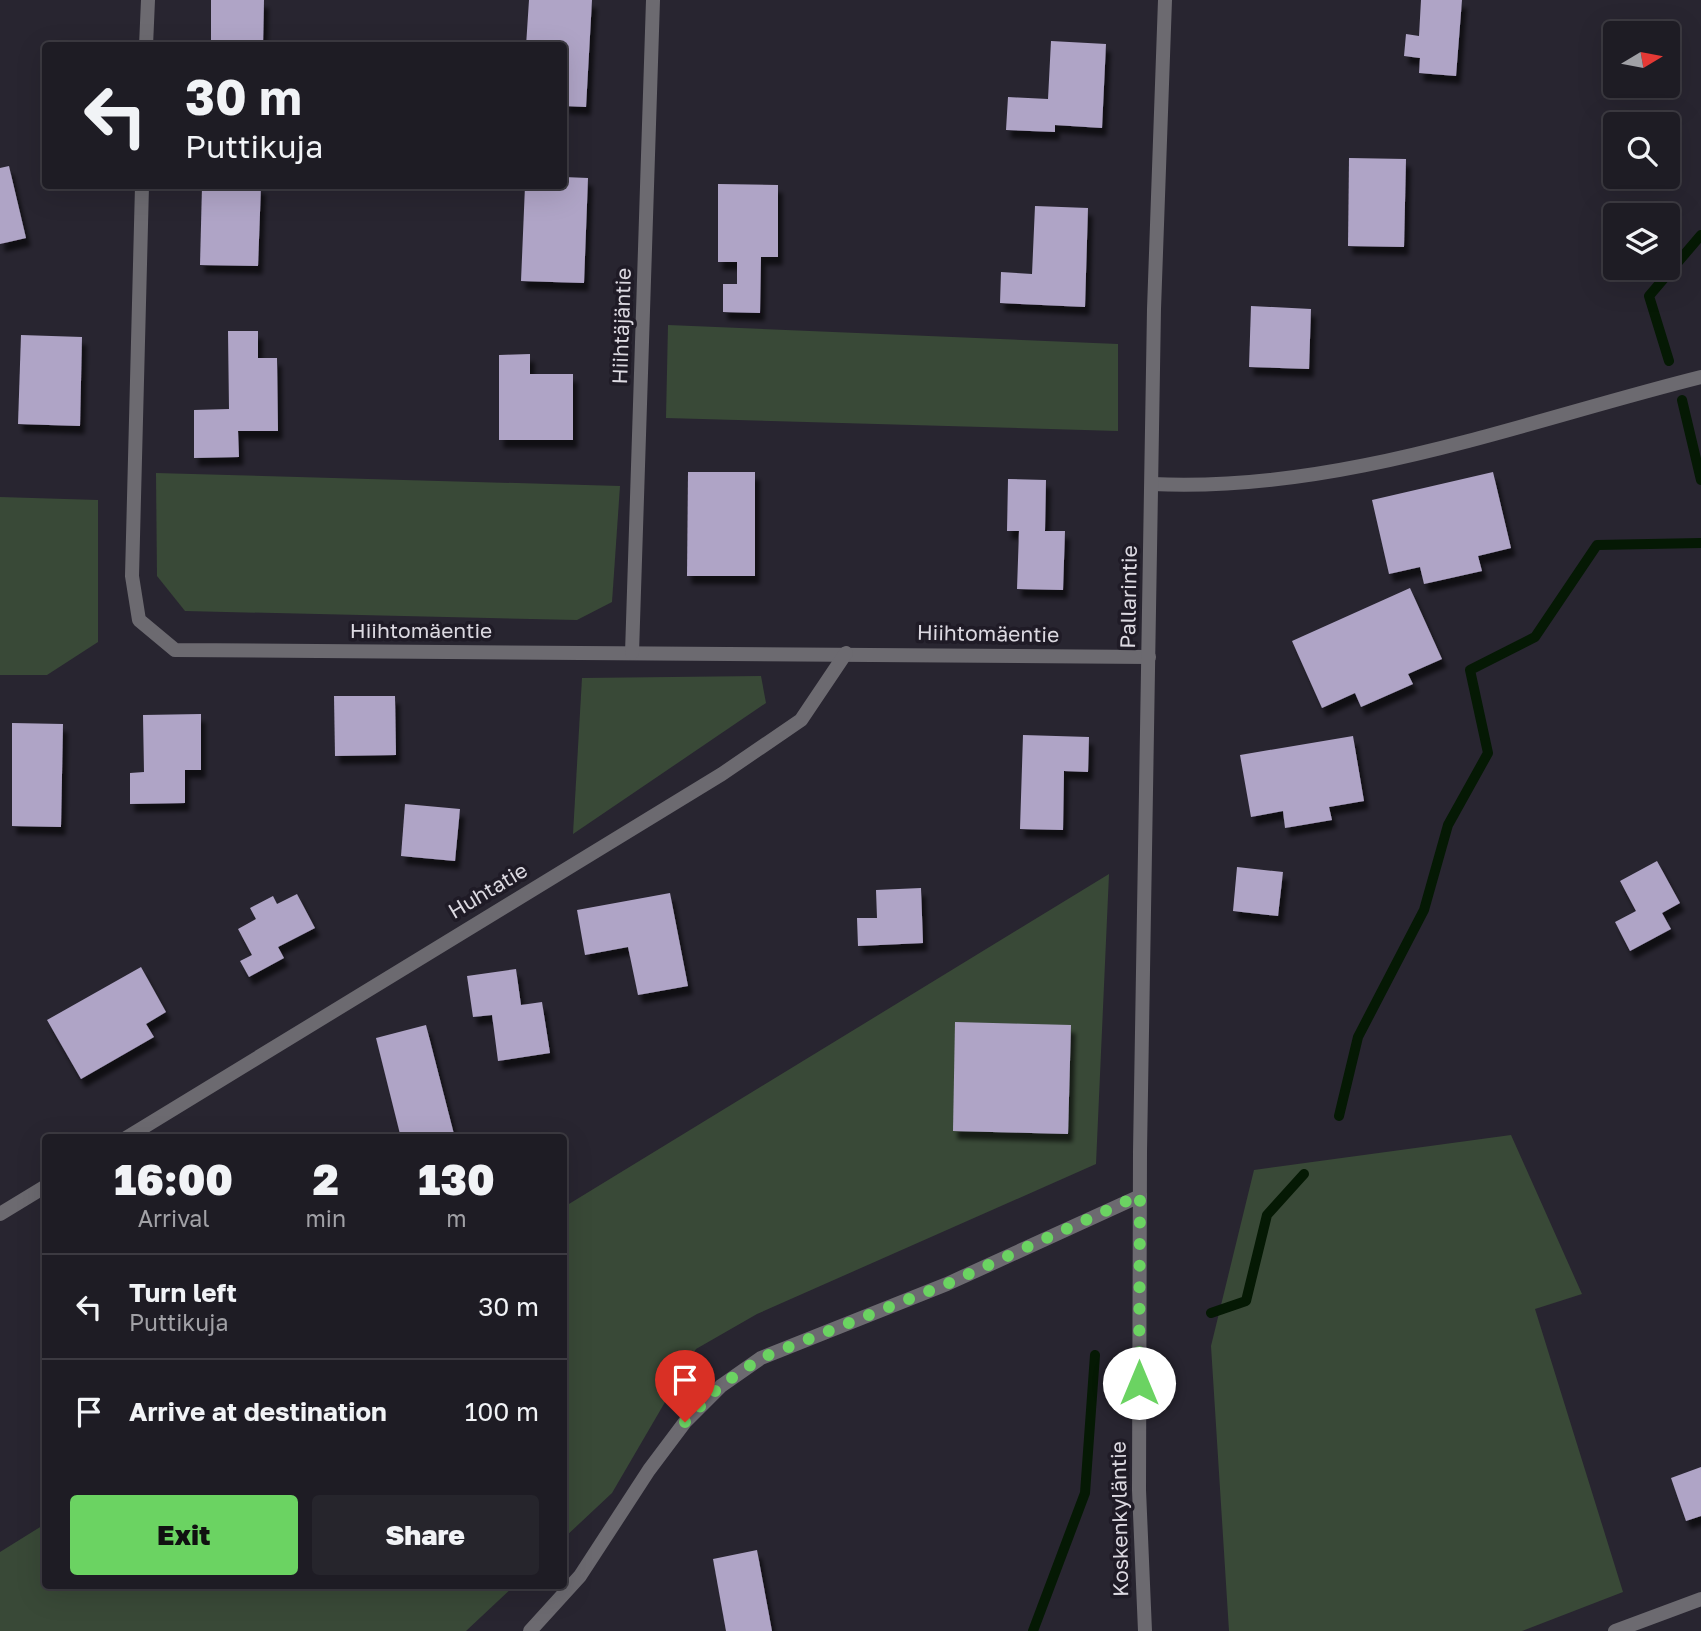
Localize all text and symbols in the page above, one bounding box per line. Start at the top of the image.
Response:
north arrow [1603,21,1680,98]
map controls [1603,21,1680,280]
text: 30 m [185,67,302,126]
icon: left [70,70,161,161]
button: search [1603,112,1680,189]
text: Puttikuja [185,127,323,165]
button: layers [1603,203,1680,280]
street label: Hiihtäjäntie [606,267,636,385]
street label: Pallarintie [1114,545,1142,649]
street label: Hiihtomäentie [350,617,492,643]
street label: Hiihtomäentie [917,619,1059,647]
street label: Huhtatie [443,856,532,924]
text: 16:00 [114,1154,233,1204]
text: 2 [313,1154,339,1204]
text: 130 [418,1154,495,1204]
text: Arrival [138,1204,210,1232]
text: min [305,1204,346,1232]
text: m [446,1204,467,1232]
text: Turn left [129,1277,237,1308]
icon: left [70,1288,108,1326]
text: 30 m [478,1291,539,1322]
text: Puttikuja [129,1308,228,1336]
position arrow [1102,1346,1176,1420]
pin [655,1350,715,1422]
icon: arrive [666,1361,704,1399]
icon: arrive [70,1393,108,1431]
text: Arrive at destination [129,1396,387,1427]
text: 100 m [465,1396,539,1427]
street label: Koskenkyläntie [1105,1441,1133,1597]
button: Exit [70,1495,298,1575]
button: Share [312,1495,539,1575]

